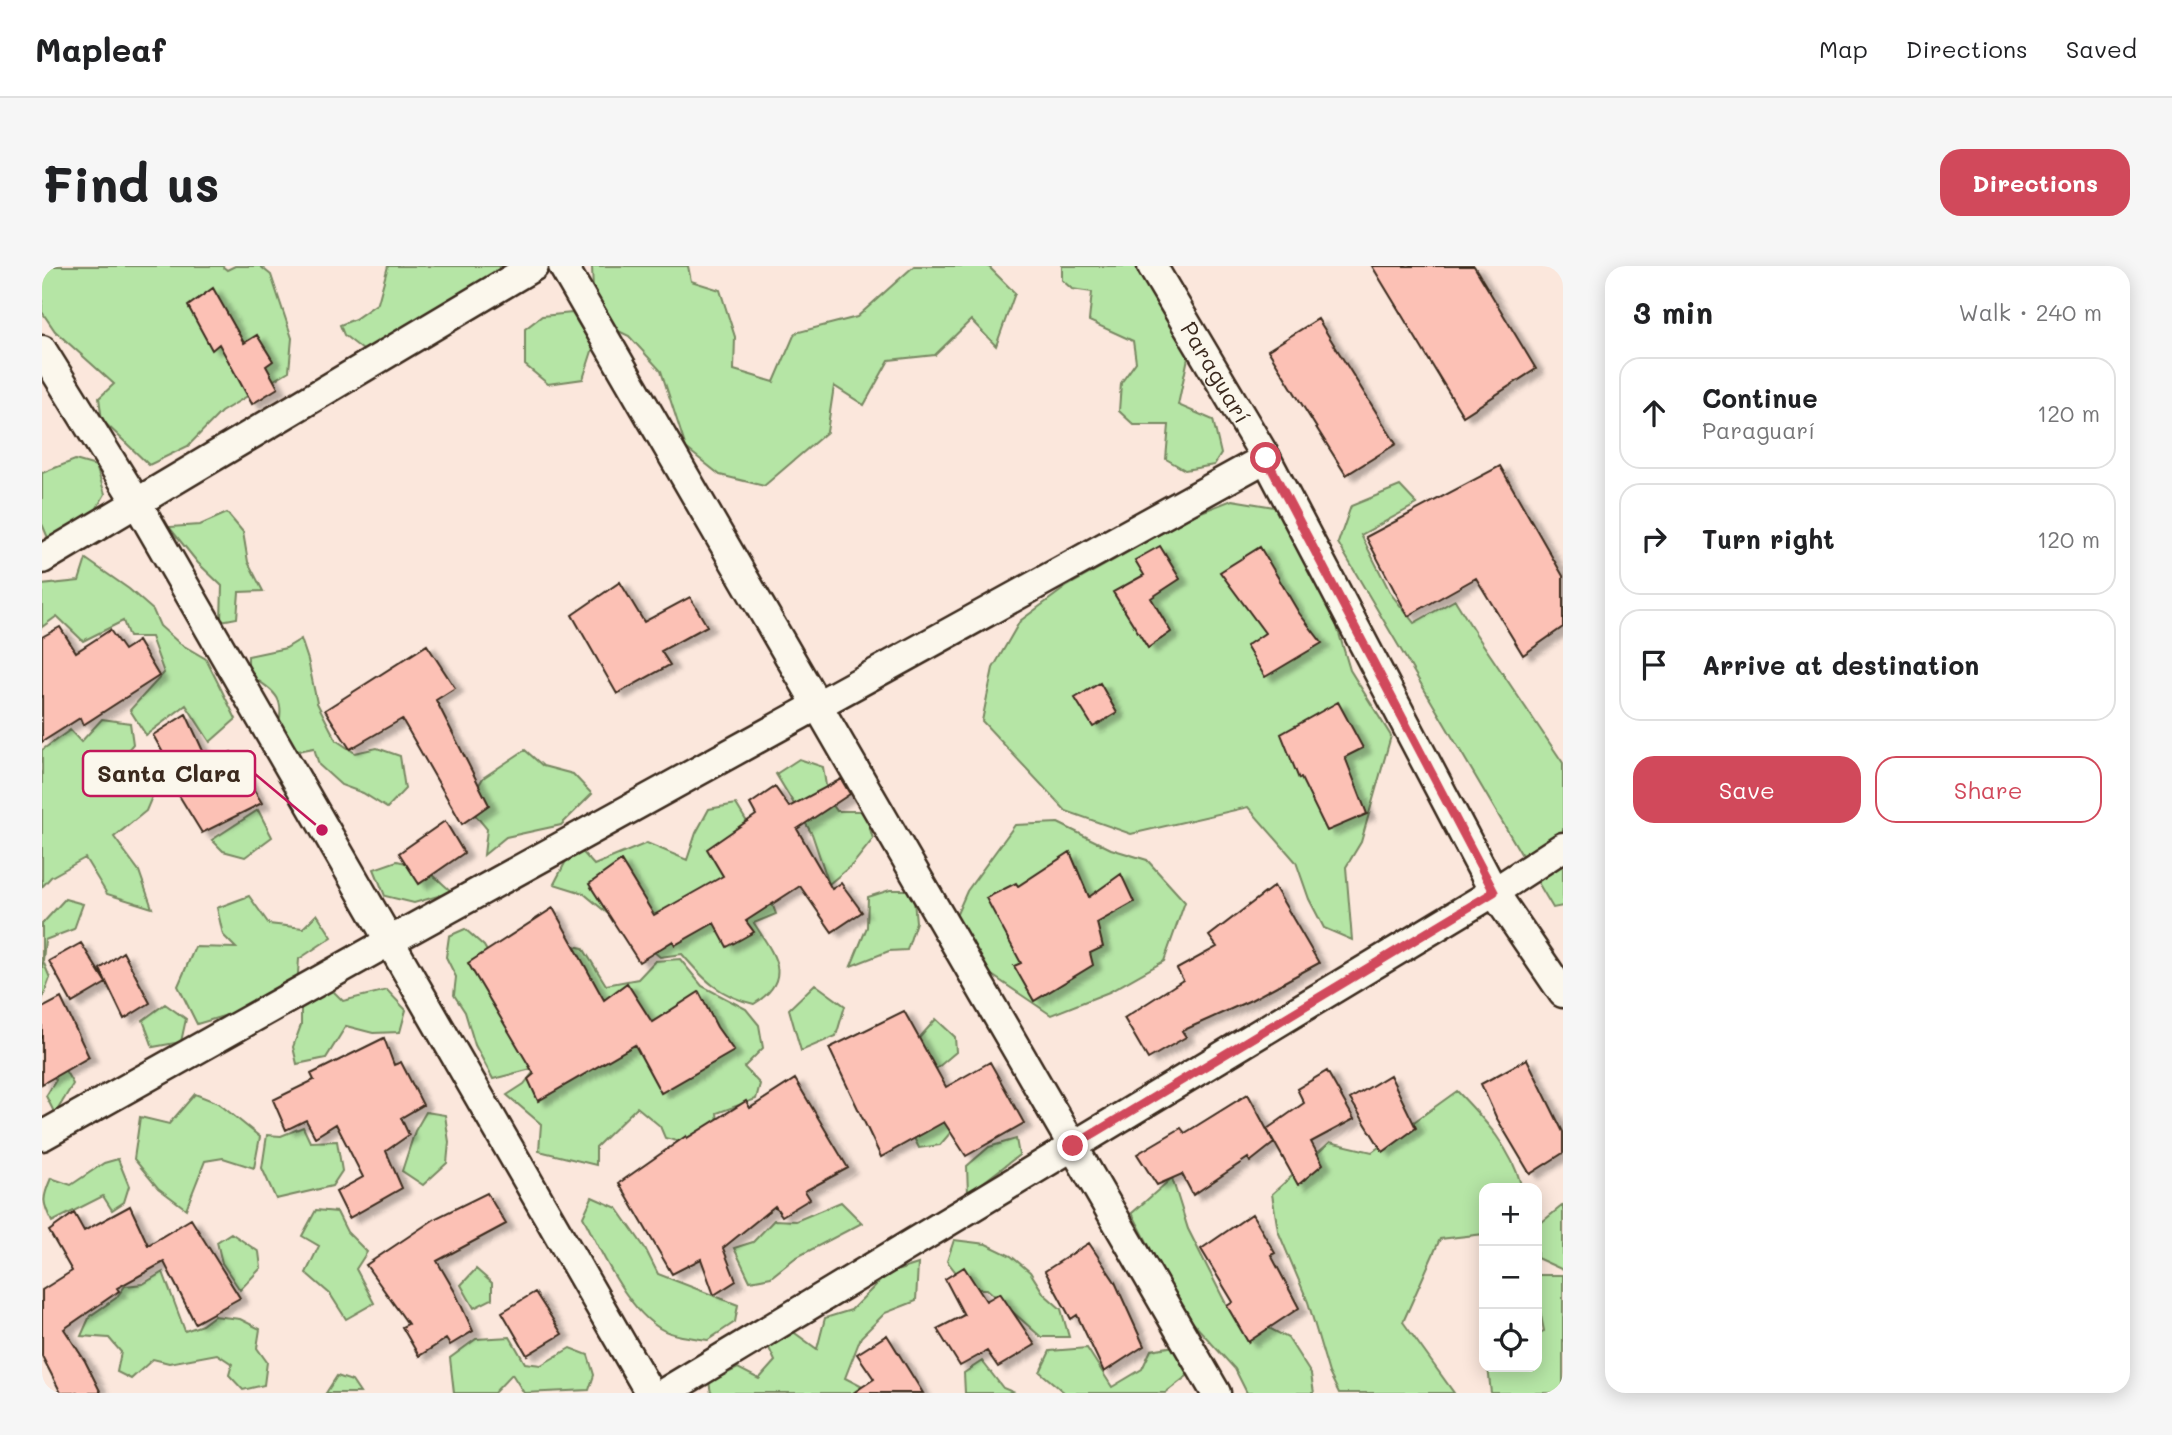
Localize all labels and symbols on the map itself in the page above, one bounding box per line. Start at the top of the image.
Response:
street label: Paraguarí [1174,316,1258,429]
route start [1250,442,1281,473]
callout: Santa Clara [83,751,255,796]
text: Santa Clara [97,757,241,788]
route end [1057,1130,1088,1161]

